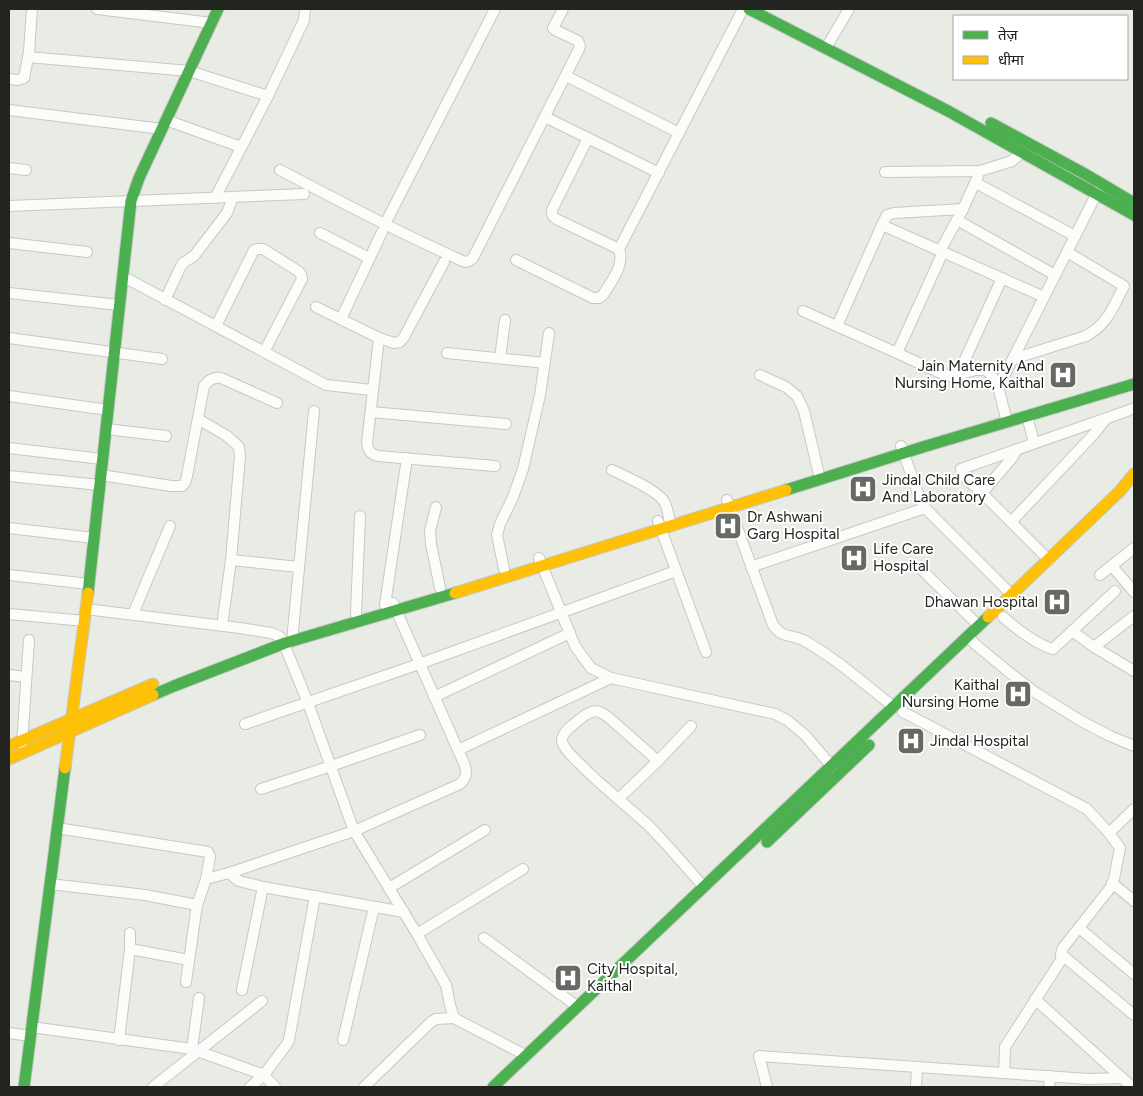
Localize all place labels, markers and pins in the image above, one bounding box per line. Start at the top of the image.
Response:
place label: Jain Maternity And Nursing Home, Kaithal [894,357,1044,392]
hospital icon: Jain Maternity And Nursing Home, Kaithal [1048,360,1078,390]
place label: Jindal Child Care And Laboratory [882,471,995,506]
hospital icon: Jindal Child Care And Laboratory [848,474,878,504]
place label: Dr Ashwani Garg Hospital [747,508,840,543]
hospital icon: Dr Ashwani Garg Hospital [713,511,743,541]
place label: Life Care Hospital [873,540,933,575]
hospital icon: Life Care Hospital [839,543,869,573]
hospital icon: Dhawan Hospital [1042,587,1072,617]
place label: Dhawan Hospital [925,593,1038,611]
place label: Kaithal Nursing Home [902,676,999,711]
hospital icon: Kaithal Nursing Home [1003,679,1033,709]
hospital icon: Jindal Hospital [896,726,926,756]
place label: Jindal Hospital [930,732,1029,750]
place label: City Hospital, Kaithal [587,960,678,995]
hospital icon: City Hospital, Kaithal [553,963,583,993]

